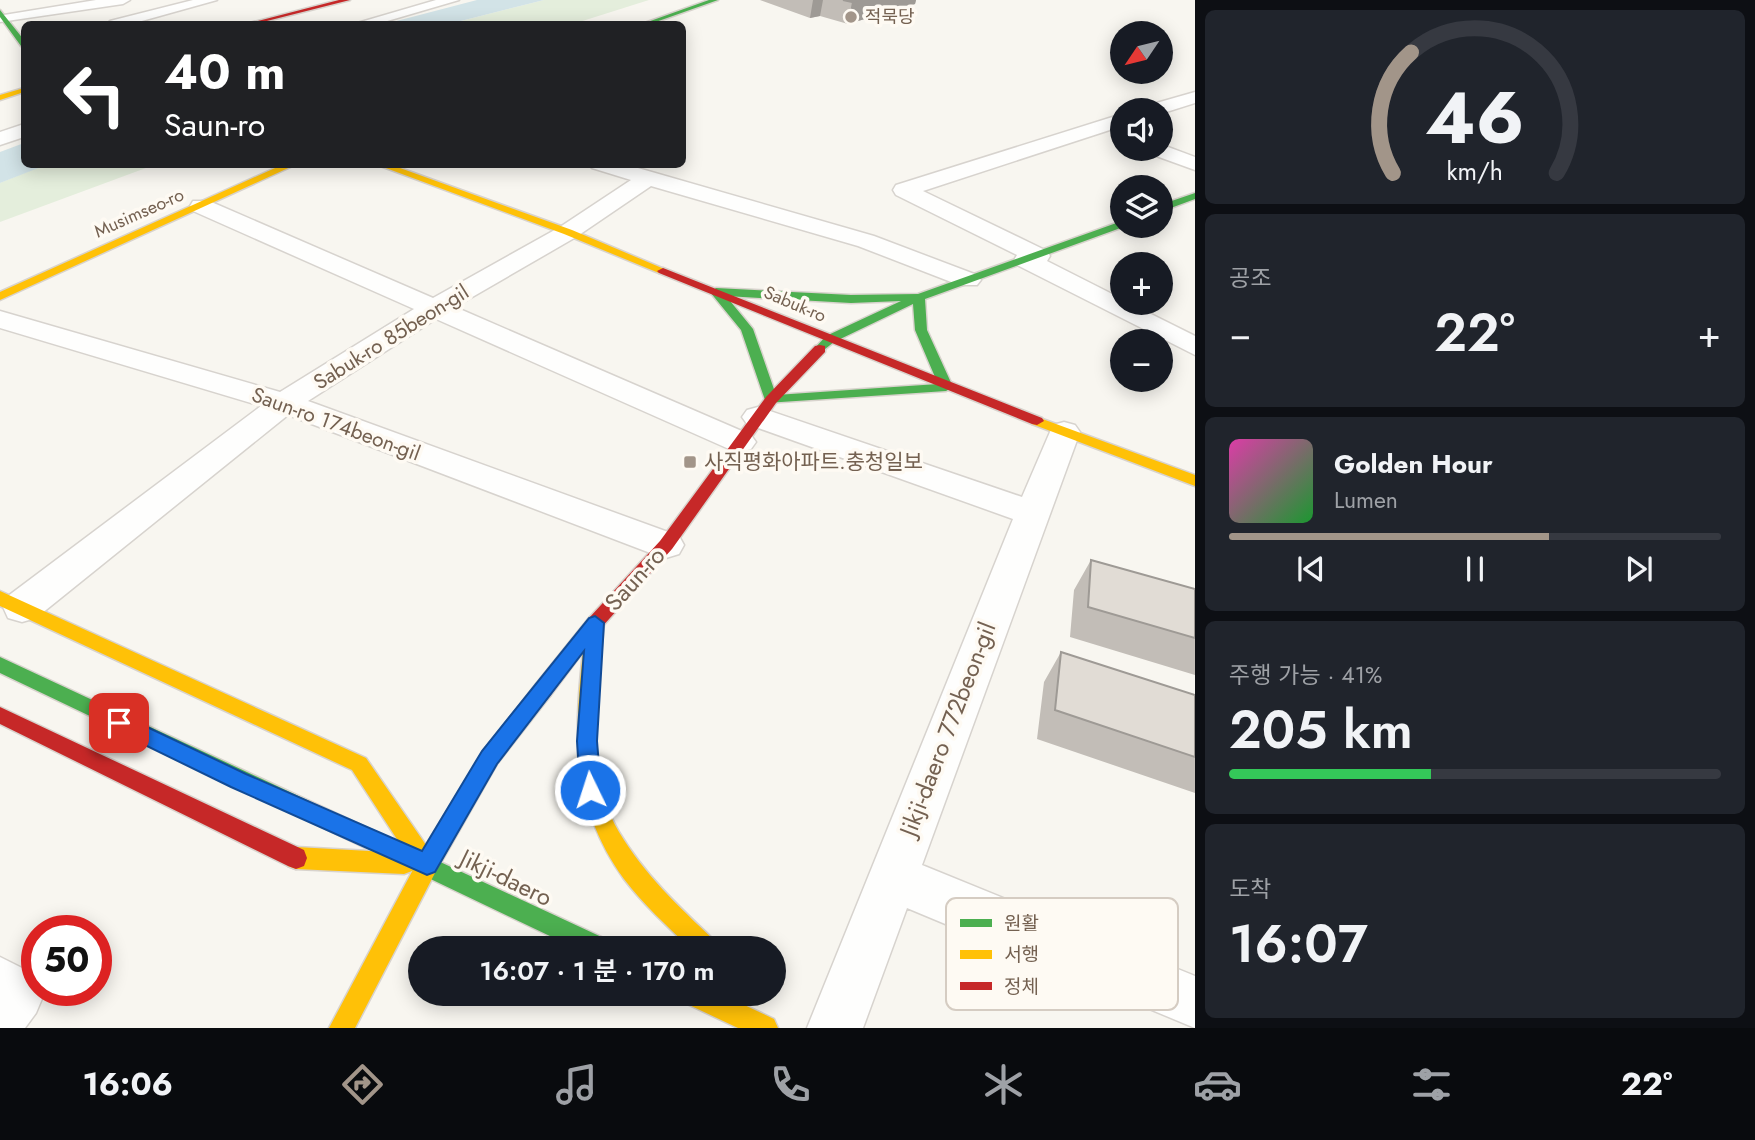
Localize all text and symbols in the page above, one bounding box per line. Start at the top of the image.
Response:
place label: 적묵당 [865,4,915,30]
marker: 적묵당 [843,9,859,25]
north arrow [1110,21,1172,84]
map controls [1110,21,1173,392]
text: 40 m [164,37,286,107]
icon: left [49,49,140,140]
text: 46 [1425,65,1525,170]
button: sound [1110,98,1173,161]
text: Saun-ro [164,102,265,148]
text: km/h [1447,153,1503,189]
button: layers [1110,175,1173,238]
street label: Musimseo-ro [90,182,188,244]
button: + [1110,252,1173,315]
text: 공조 [1229,261,1271,295]
street label: Sabuk-ro 85beon-gil [308,277,474,397]
street label: Sabuk-ro [760,279,830,329]
text: 22° [1434,295,1515,371]
text: − [1229,306,1251,361]
text: + [1698,306,1721,361]
button: − [1110,329,1173,392]
street label: Saun-ro 174beon-gil [248,380,424,468]
text: Golden Hour [1334,445,1493,483]
place label: 사직평화아파트.충청일보 [704,447,923,477]
marker: 사직평화아파트.충청일보 [682,454,698,470]
text: Lumen [1334,483,1398,517]
street label: Saun-ro [596,539,673,619]
icon: previous [1292,550,1330,588]
icon: pause [1456,550,1494,588]
icon: next [1620,550,1658,588]
street label: Jikji-daero 772beon-gil [890,617,1004,844]
text: 주행 가능 · 41% [1229,658,1382,692]
text: 205 km [1229,692,1413,768]
pin [89,693,149,753]
icon: arrive [100,704,138,742]
position arrow [553,753,627,827]
street label: Jikji-daero [452,839,558,915]
text: 도착 [1229,872,1271,906]
legend [946,898,1178,1010]
text: 16:07 [1229,906,1368,982]
text: 원활 [1004,910,1039,937]
speed limit sign: 50 [21,915,112,1006]
text: 서행 [1004,941,1039,968]
text: 16:07 · 1 분 · 170 m [480,952,714,990]
text: 정체 [1004,973,1039,1000]
icon: directions [338,1060,387,1109]
icon: music [552,1060,601,1109]
icon: phone [766,1060,815,1109]
icon: climate [979,1060,1028,1109]
icon: car [1193,1060,1242,1109]
icon: filters [1407,1060,1456,1109]
text: 16:06 [82,1061,173,1107]
text: 22° [1621,1061,1673,1107]

